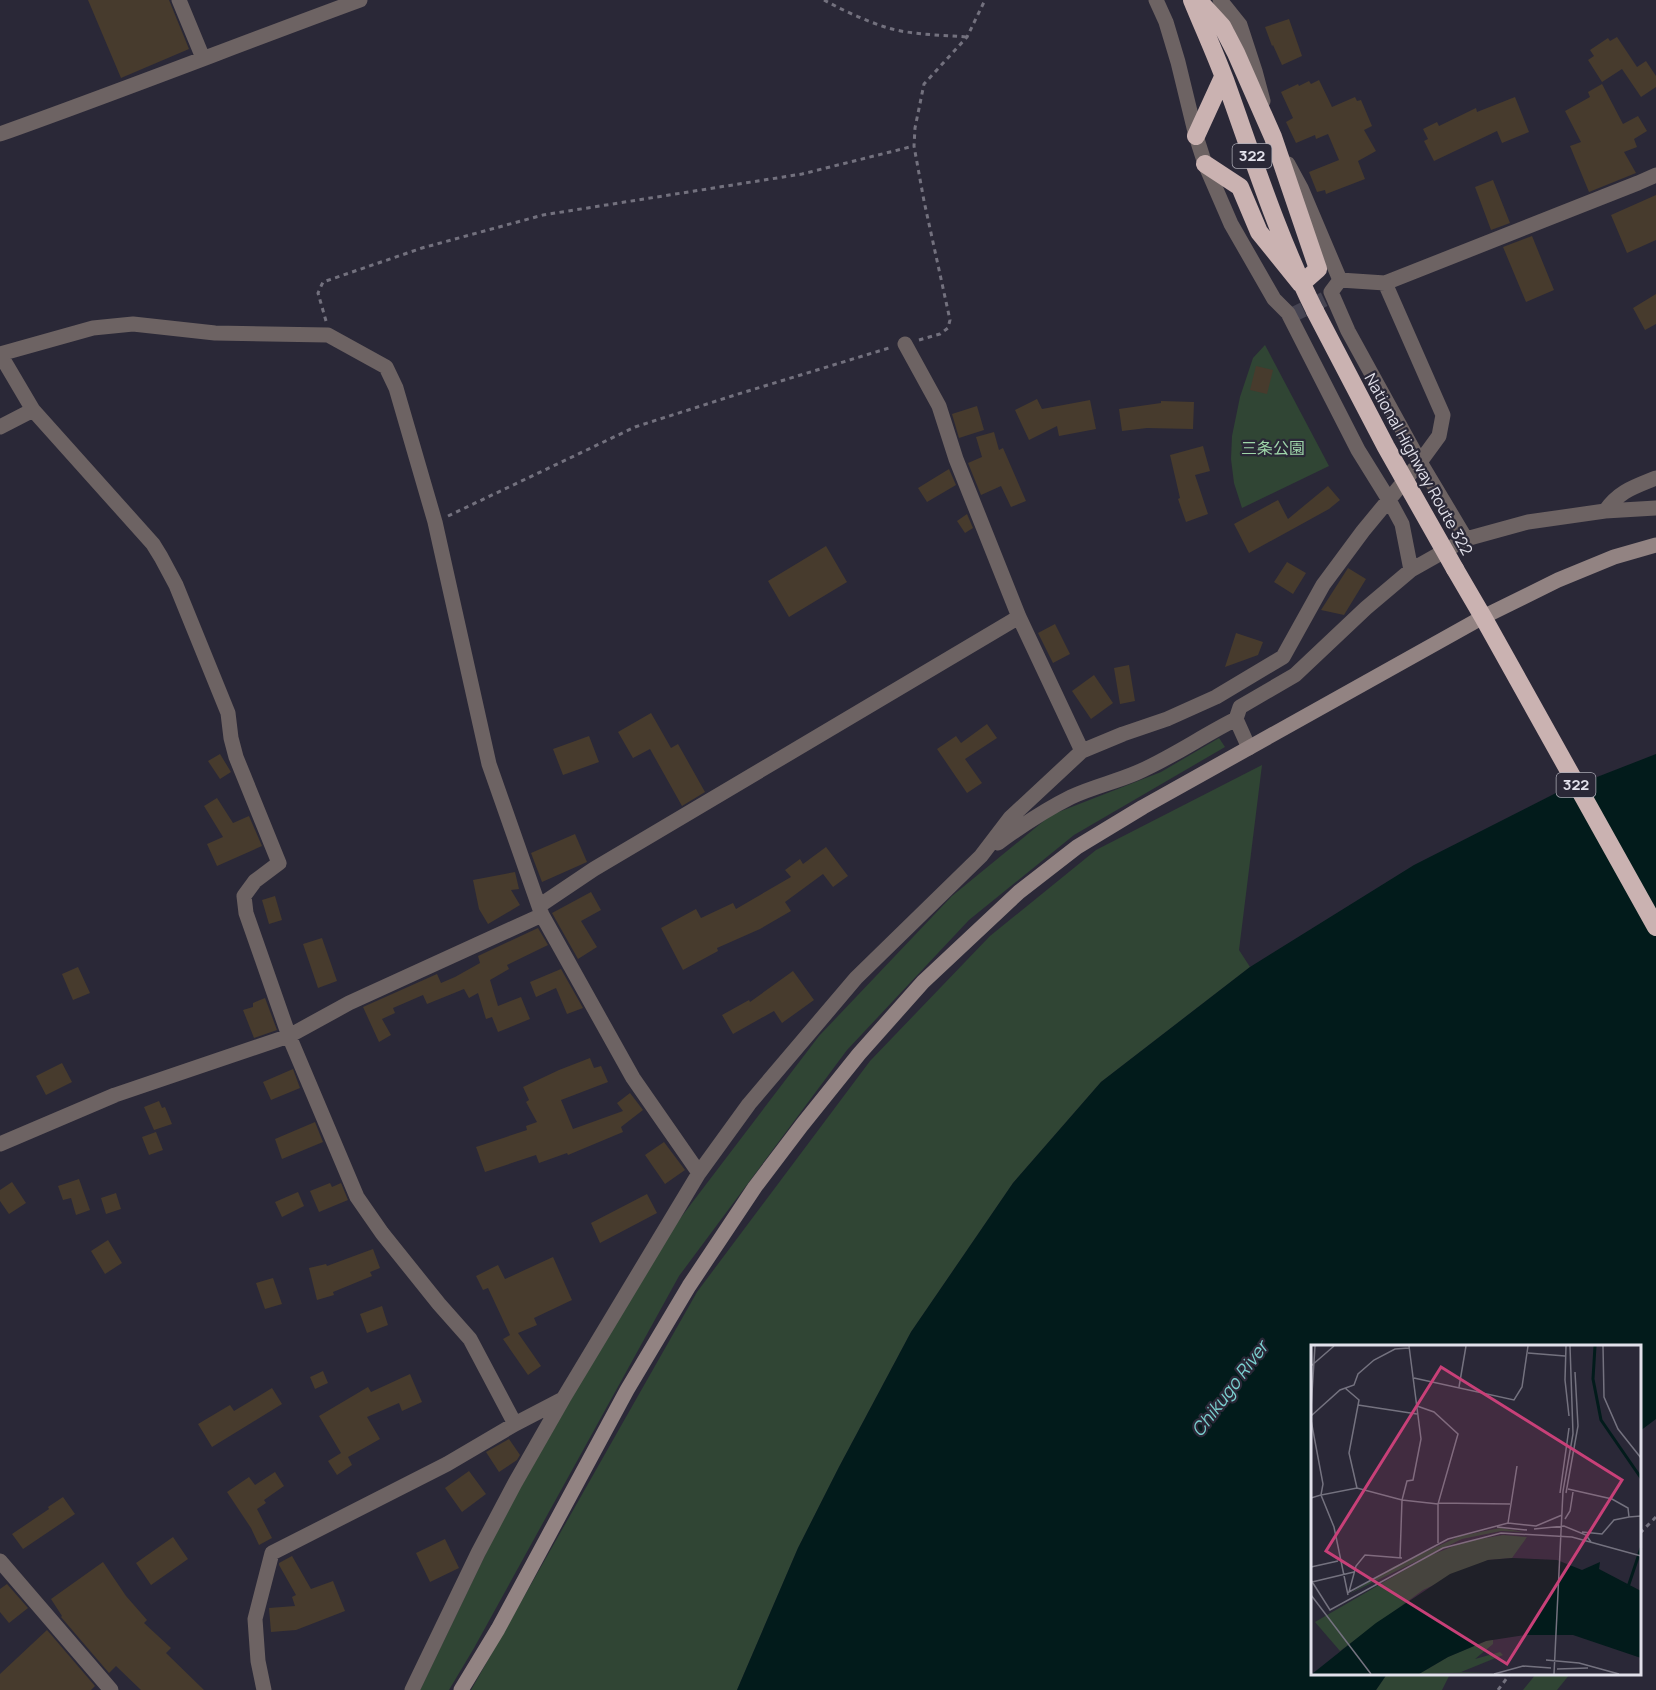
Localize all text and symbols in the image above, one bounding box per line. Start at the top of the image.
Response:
road number: 322 [1232,144,1272,168]
street label: National Highway Route 322 [1360,369,1478,559]
park label: 三条公園 [1241,437,1305,459]
road number: 322 [1556,773,1596,797]
water label: Chikugo River [1185,1334,1274,1441]
inset map [1311,1345,1641,1675]

